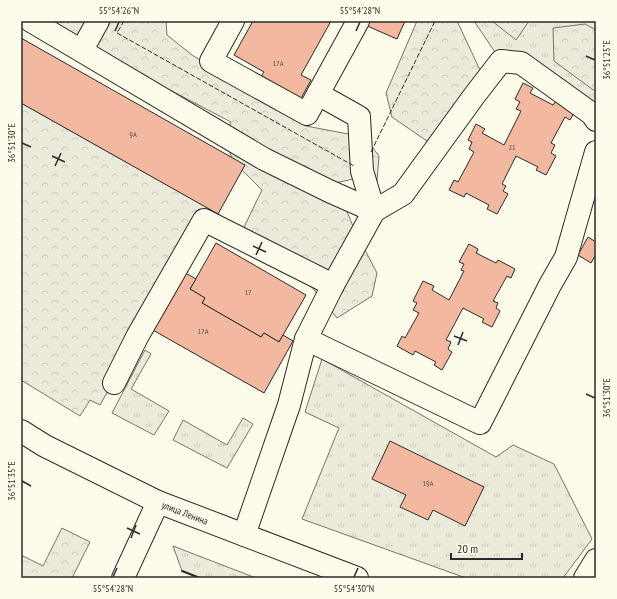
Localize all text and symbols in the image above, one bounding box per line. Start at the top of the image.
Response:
text: 55°54'26"N [99,4,139,17]
text: 55°54'28"N [340,4,380,17]
text: 36°51'25"E [600,40,613,80]
house number: 17А [273,58,284,68]
text: 36°51'30"E [5,123,18,163]
house number: 9А [129,129,137,139]
house number: 21 [508,142,516,152]
house number: 17 [244,287,252,297]
house number: 17А [198,326,209,336]
text: 36°51'30"E [600,378,613,418]
text: 36°51'35"E [5,461,18,501]
house number: 19А [423,478,434,488]
street label: улица Ленина [160,498,210,528]
scale bar [451,535,522,561]
text: 20 m [457,541,478,556]
text: 55°54'28"N [93,582,133,595]
text: 55°54'30"N [334,582,374,595]

